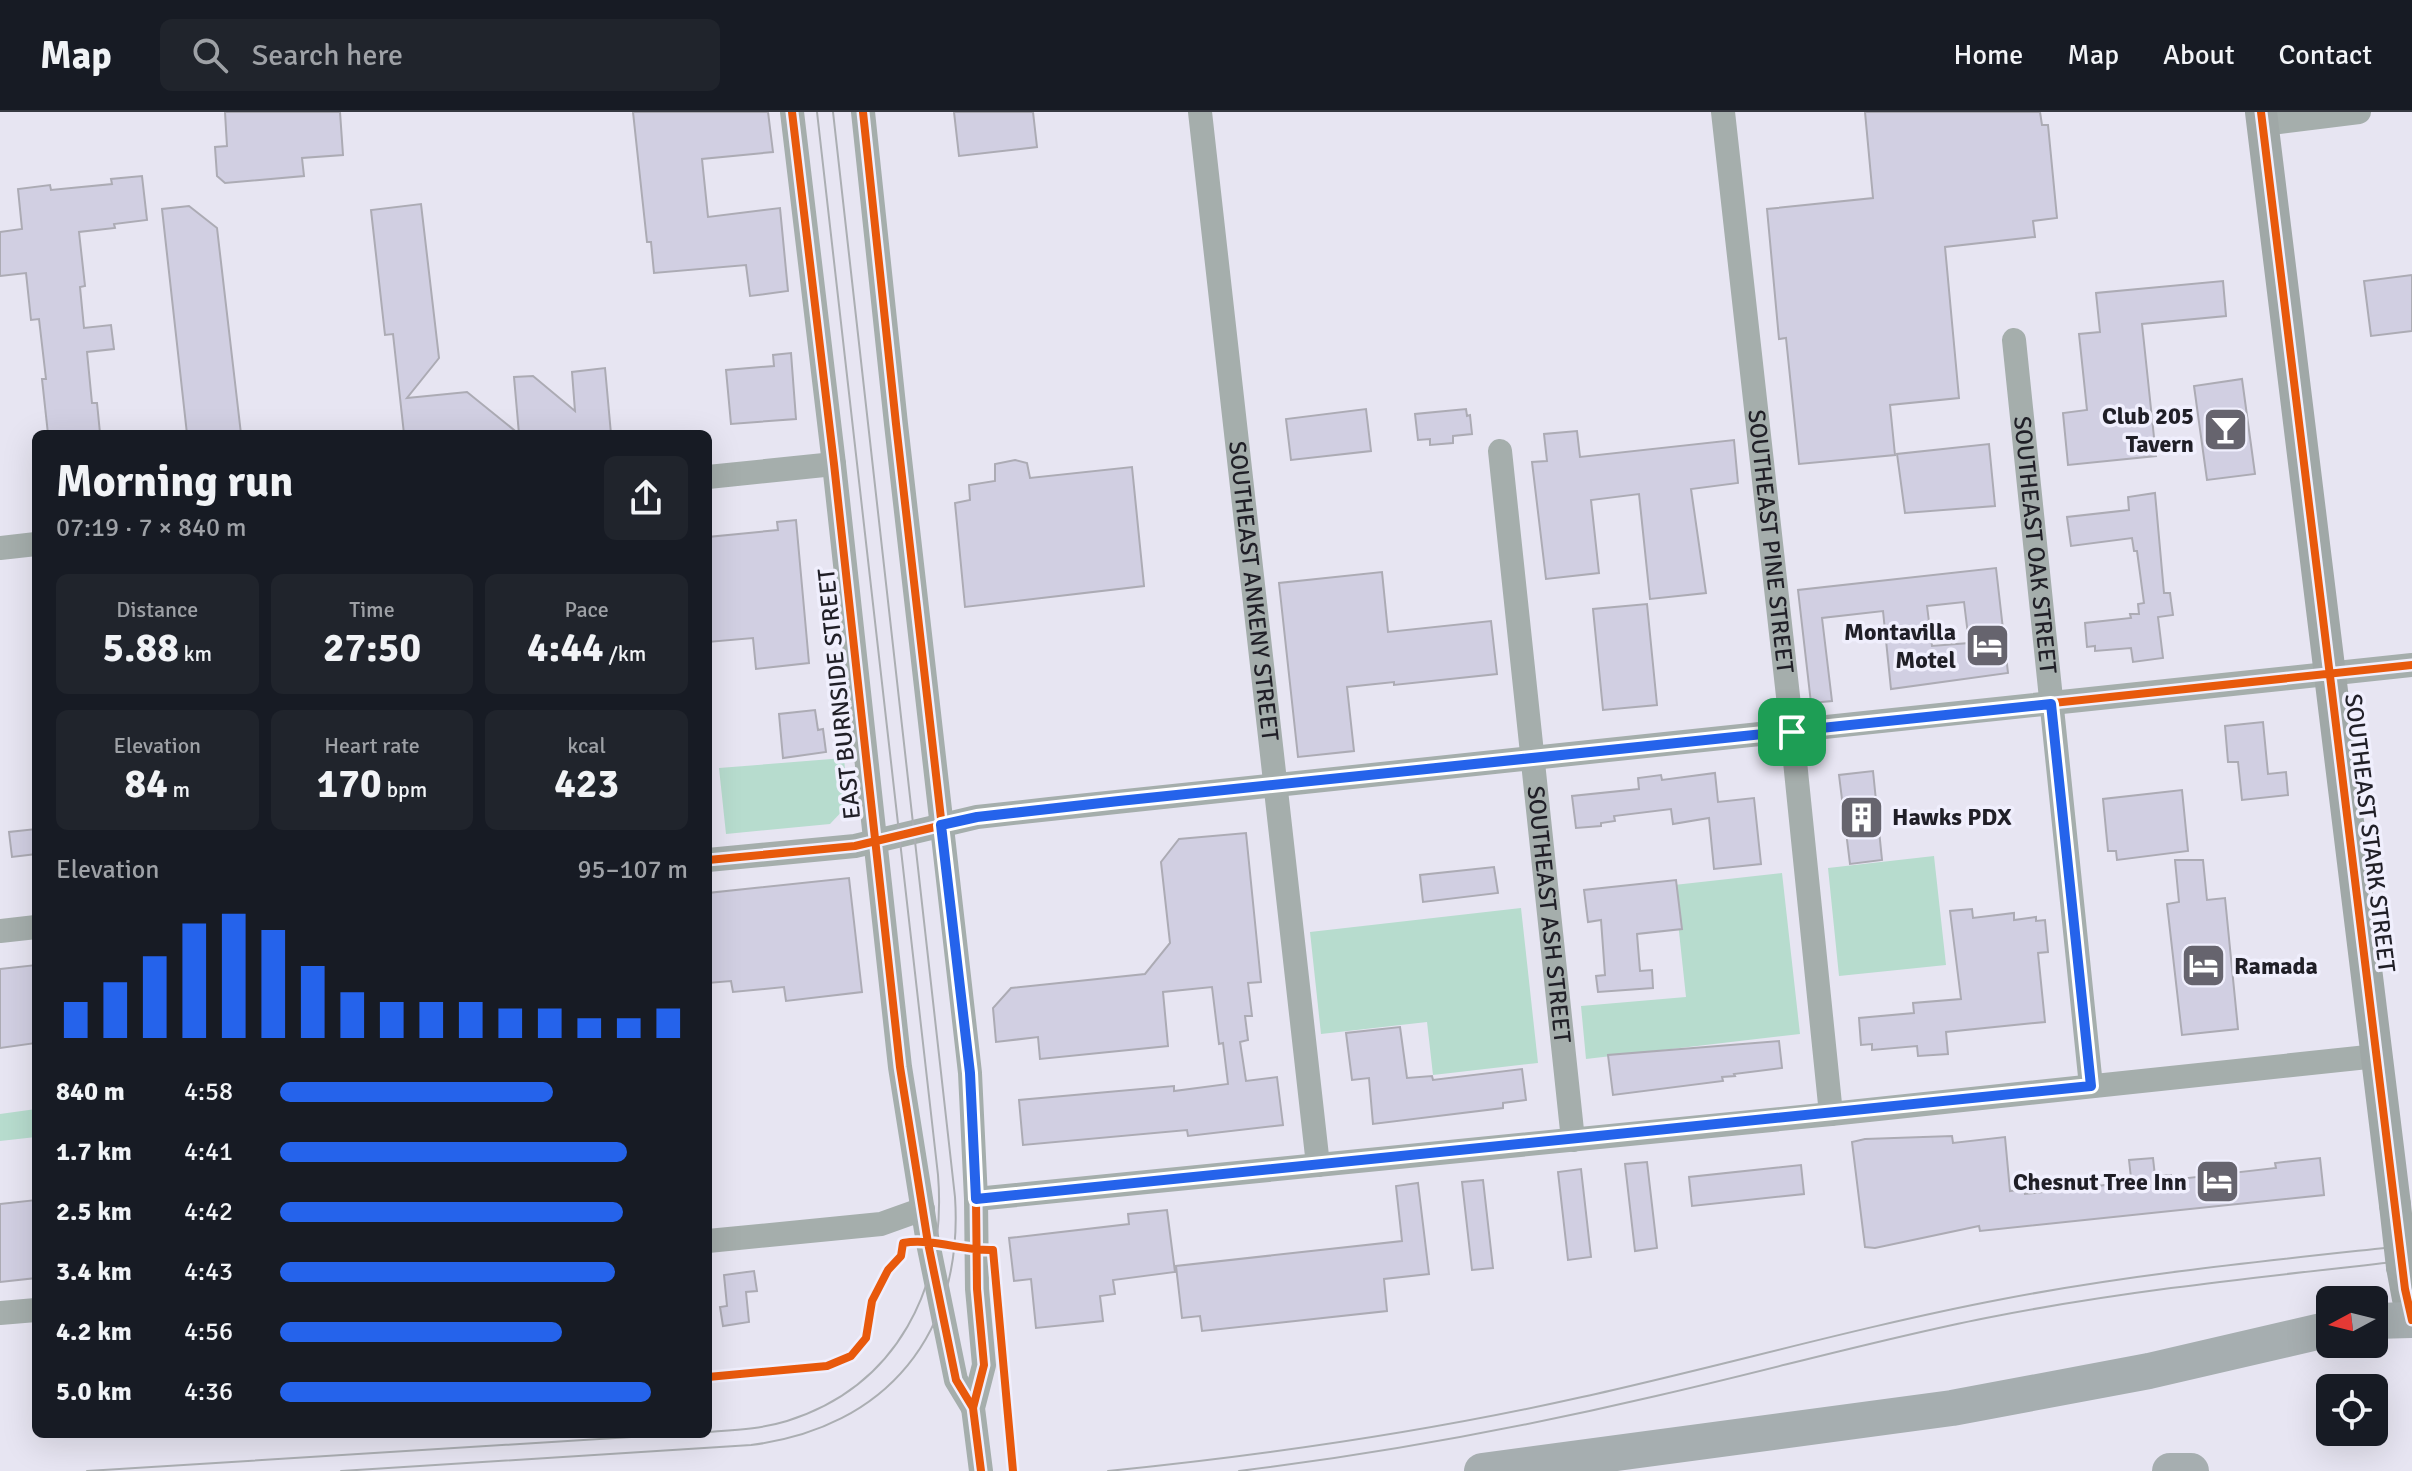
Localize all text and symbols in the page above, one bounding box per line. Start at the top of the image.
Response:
search box [160,19,720,91]
text: Map [40,32,112,79]
icon: search [188,33,232,77]
text: Search here [252,37,403,74]
text: Home [1954,38,2023,72]
text: Map [2067,38,2119,72]
text: About [2163,38,2235,72]
text: Contact [2279,38,2372,72]
place label: Club 205 Tavern [2102,401,2194,459]
bar icon: Club 205 Tavern [2201,406,2249,454]
street label: SOUTHEAST PINE STREET [1741,408,1800,675]
street label: SOUTHEAST OAK STREET [2007,415,2063,675]
street label: SOUTHEAST ANKENY STREET [1222,439,1285,743]
text: Morning run [56,455,293,509]
button: share [604,456,688,540]
text: 07:19 · 7 × 840 m [56,512,247,544]
street label: EAST BURNSIDE STREET [811,567,867,821]
text: Distance [116,596,198,623]
text: Time [349,596,395,623]
text: Pace [565,596,609,623]
place label: Montavilla Motel [1844,617,1956,675]
hotel icon: Montavilla Motel [1963,622,2011,670]
text: 5.88 [102,623,179,673]
text: 27:50 [323,623,421,673]
text: 4:44 [527,623,604,673]
text: km [179,640,212,667]
text: /km [604,640,646,667]
street label: SOUTHEAST STARK STREET [2338,692,2402,974]
pin [1758,698,1826,766]
icon: arrive [1770,710,1814,754]
text: Elevation [114,732,201,759]
text: Heart rate [324,732,420,759]
text: kcal [567,732,606,759]
text: 84 [125,759,168,809]
text: 170 [317,759,382,809]
text: 423 [554,759,619,809]
text: m [168,776,190,803]
text: bpm [382,776,427,803]
street label: SOUTHEAST ASH STREET [1521,784,1578,1045]
building icon: Hawks PDX [1837,793,1885,841]
place label: Hawks PDX [1892,802,2012,832]
text: Elevation [56,854,160,886]
text: 95–107 m [578,854,688,886]
hotel icon: Ramada [2179,942,2227,990]
place label: Ramada [2234,951,2318,981]
text: 840 m [56,1076,125,1108]
text: 4:58 [184,1076,233,1108]
text: 1.7 km [56,1136,132,1168]
text: 4:41 [184,1136,233,1168]
hotel icon: Chesnut Tree Inn [2194,1158,2242,1206]
place label: Chesnut Tree Inn [2013,1167,2187,1197]
text: 2.5 km [56,1196,132,1228]
text: 4:42 [184,1196,233,1228]
text: 3.4 km [56,1256,132,1288]
text: 4:43 [184,1256,233,1288]
north arrow [2316,1286,2388,1358]
map controls [2316,1286,2388,1446]
text: 4.2 km [56,1316,132,1348]
text: 4:56 [184,1316,233,1348]
button: locate [2316,1374,2388,1446]
text: 5.0 km [56,1376,132,1408]
text: 4:36 [184,1376,233,1408]

